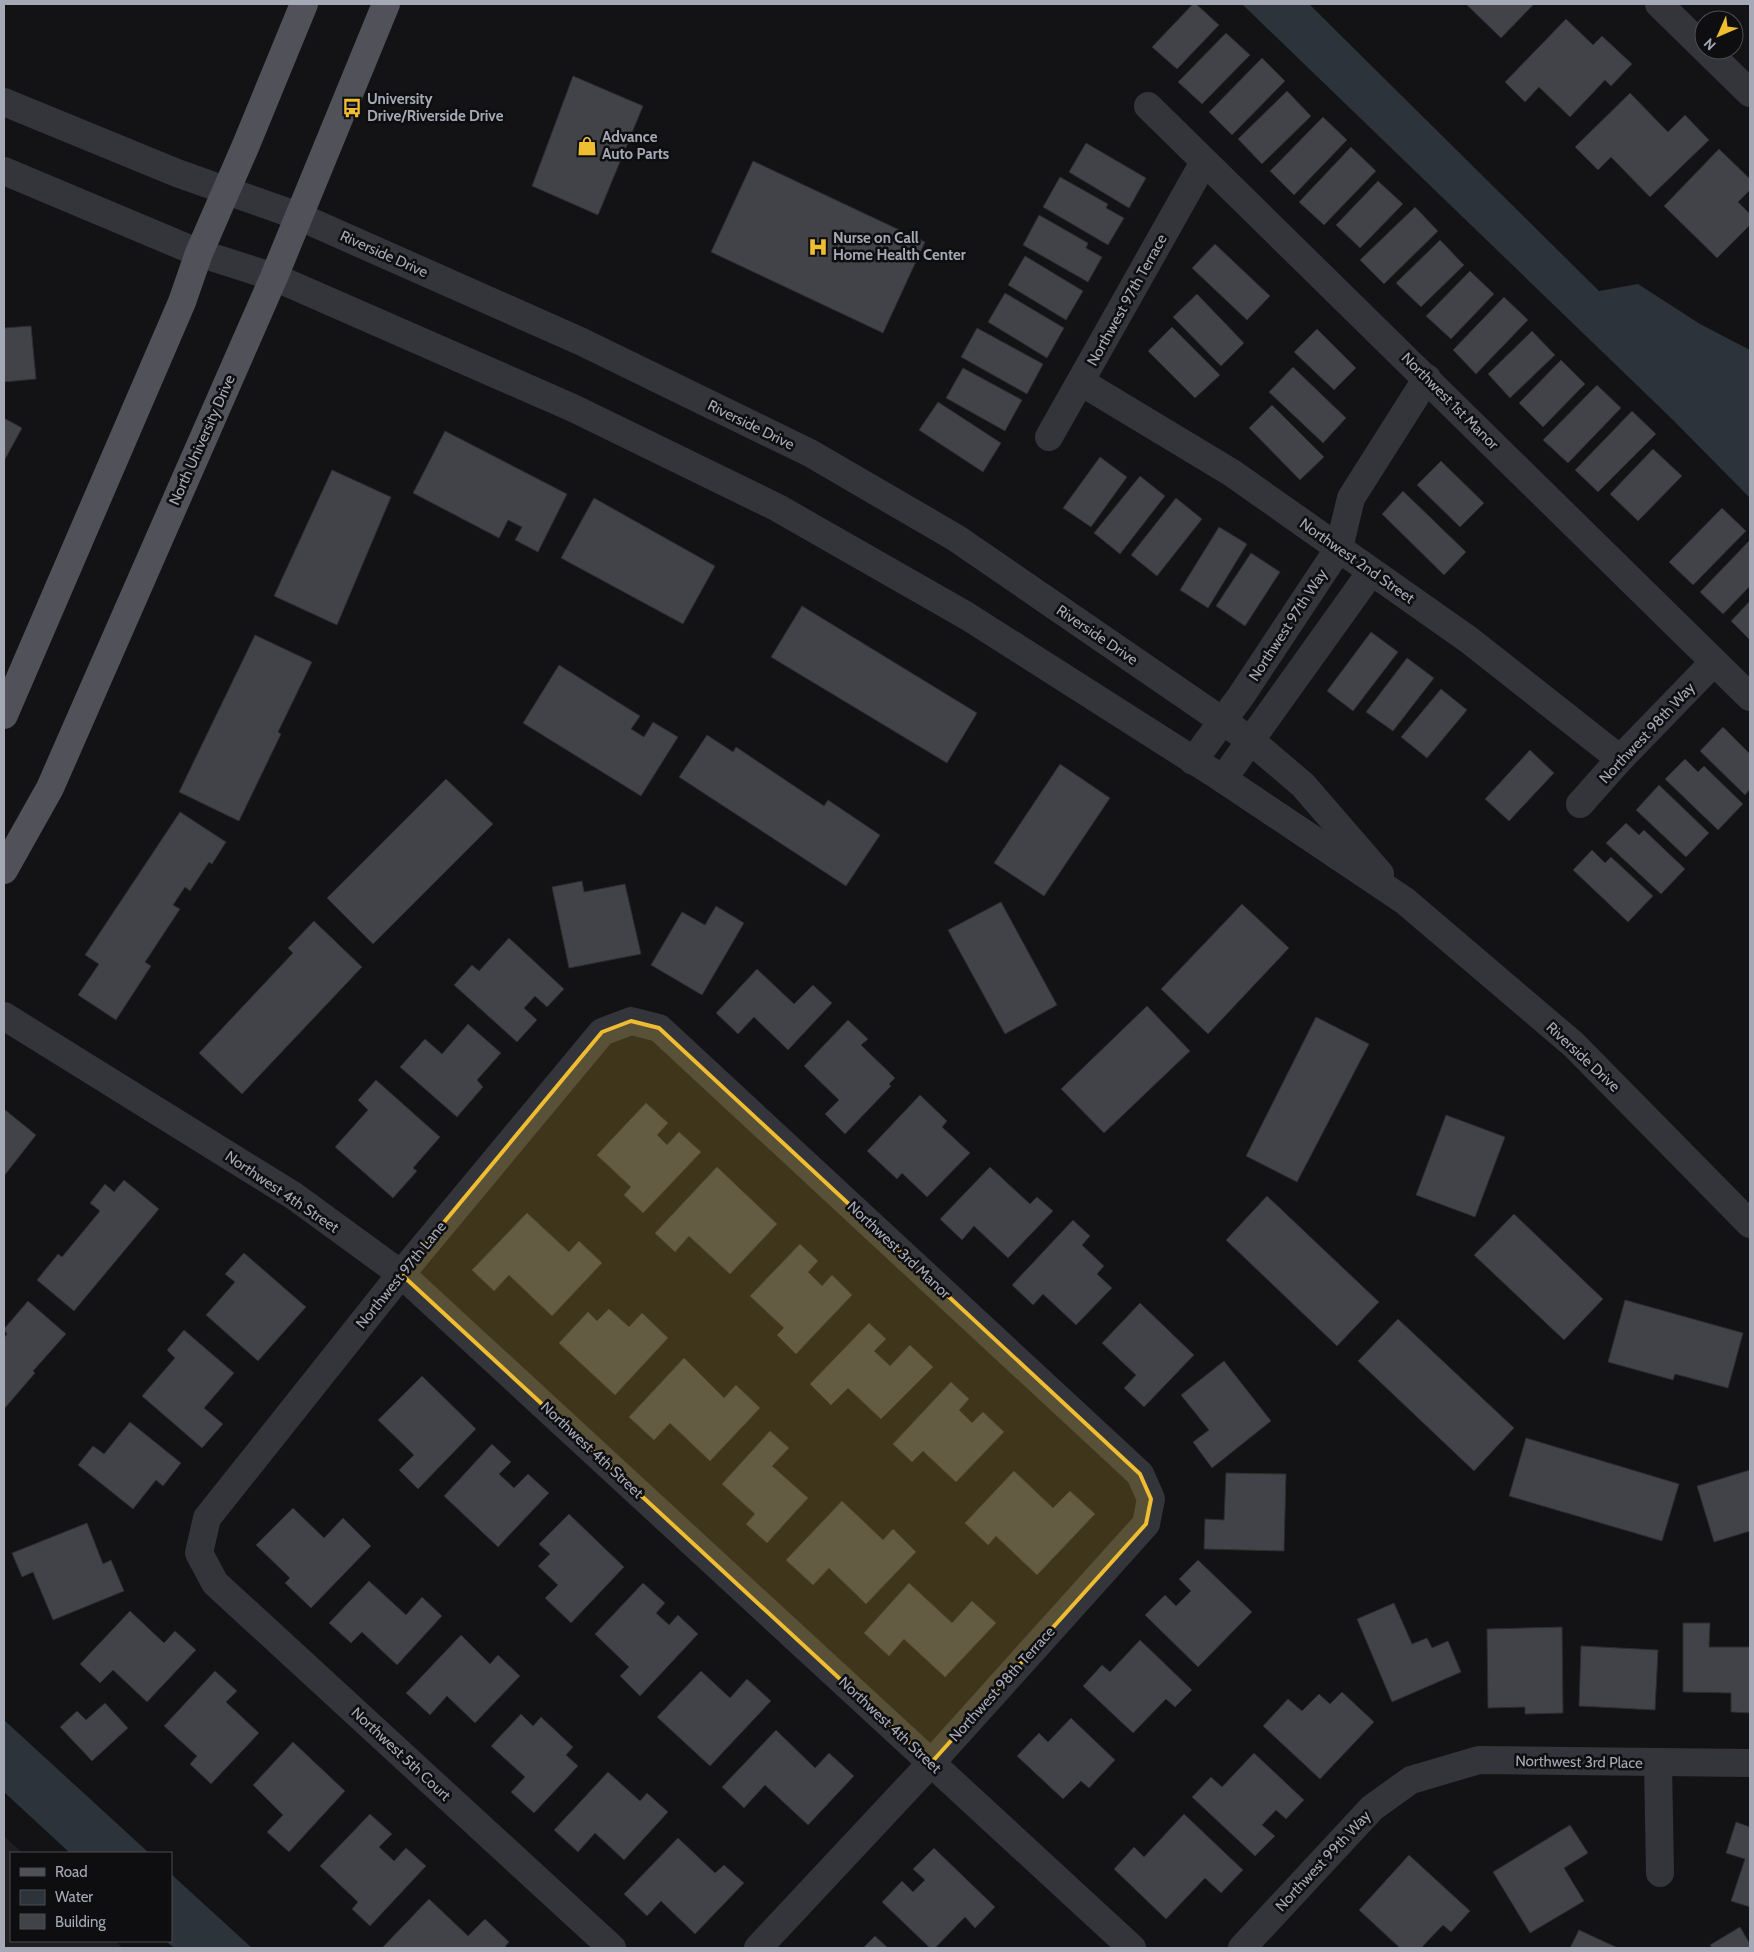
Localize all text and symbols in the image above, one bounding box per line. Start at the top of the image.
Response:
north arrow [1694,10,1744,60]
text: N [1700,34,1720,54]
place label: University Drive/Riverside Drive [367,90,504,125]
bus stop icon: University Drive/Riverside Drive [341,97,363,119]
place label: Advance Auto Parts [602,128,669,163]
shop icon: Advance Auto Parts [576,135,598,157]
street label: Riverside Drive [337,227,431,282]
place label: Nurse on Call Home Health Center [833,229,966,264]
street label: Northwest 97th Terrace [1083,231,1171,369]
hospital icon: Nurse on Call Home Health Center [807,236,829,258]
street label: Northwest 1st Manor [1398,349,1502,453]
street label: North University Drive [165,372,239,508]
street label: Riverside Drive [705,396,798,454]
street label: Northwest 2nd Street [1296,515,1418,607]
street label: Northwest 97th Way [1245,565,1331,685]
street label: Riverside Drive [1053,601,1141,669]
street label: Northwest 98th Way [1595,678,1699,787]
street label: Riverside Drive [1542,1018,1624,1096]
street label: Northwest 4th Street [222,1147,342,1237]
street label: Northwest 3rd Manor [844,1198,955,1303]
street label: Northwest 97th Lane [352,1217,450,1332]
street label: Northwest 4th Street [537,1398,647,1502]
street label: Northwest 98th Terrace [945,1622,1059,1745]
street label: Northwest 4th Street [835,1673,945,1777]
street label: Northwest 5th Court [348,1703,454,1805]
street label: Northwest 3rd Place [1515,1752,1643,1772]
street label: Northwest 99th Way [1272,1807,1375,1915]
legend [10,1852,172,1942]
text: Road [55,1863,88,1881]
text: Water [55,1888,93,1906]
text: Building [55,1913,106,1931]

